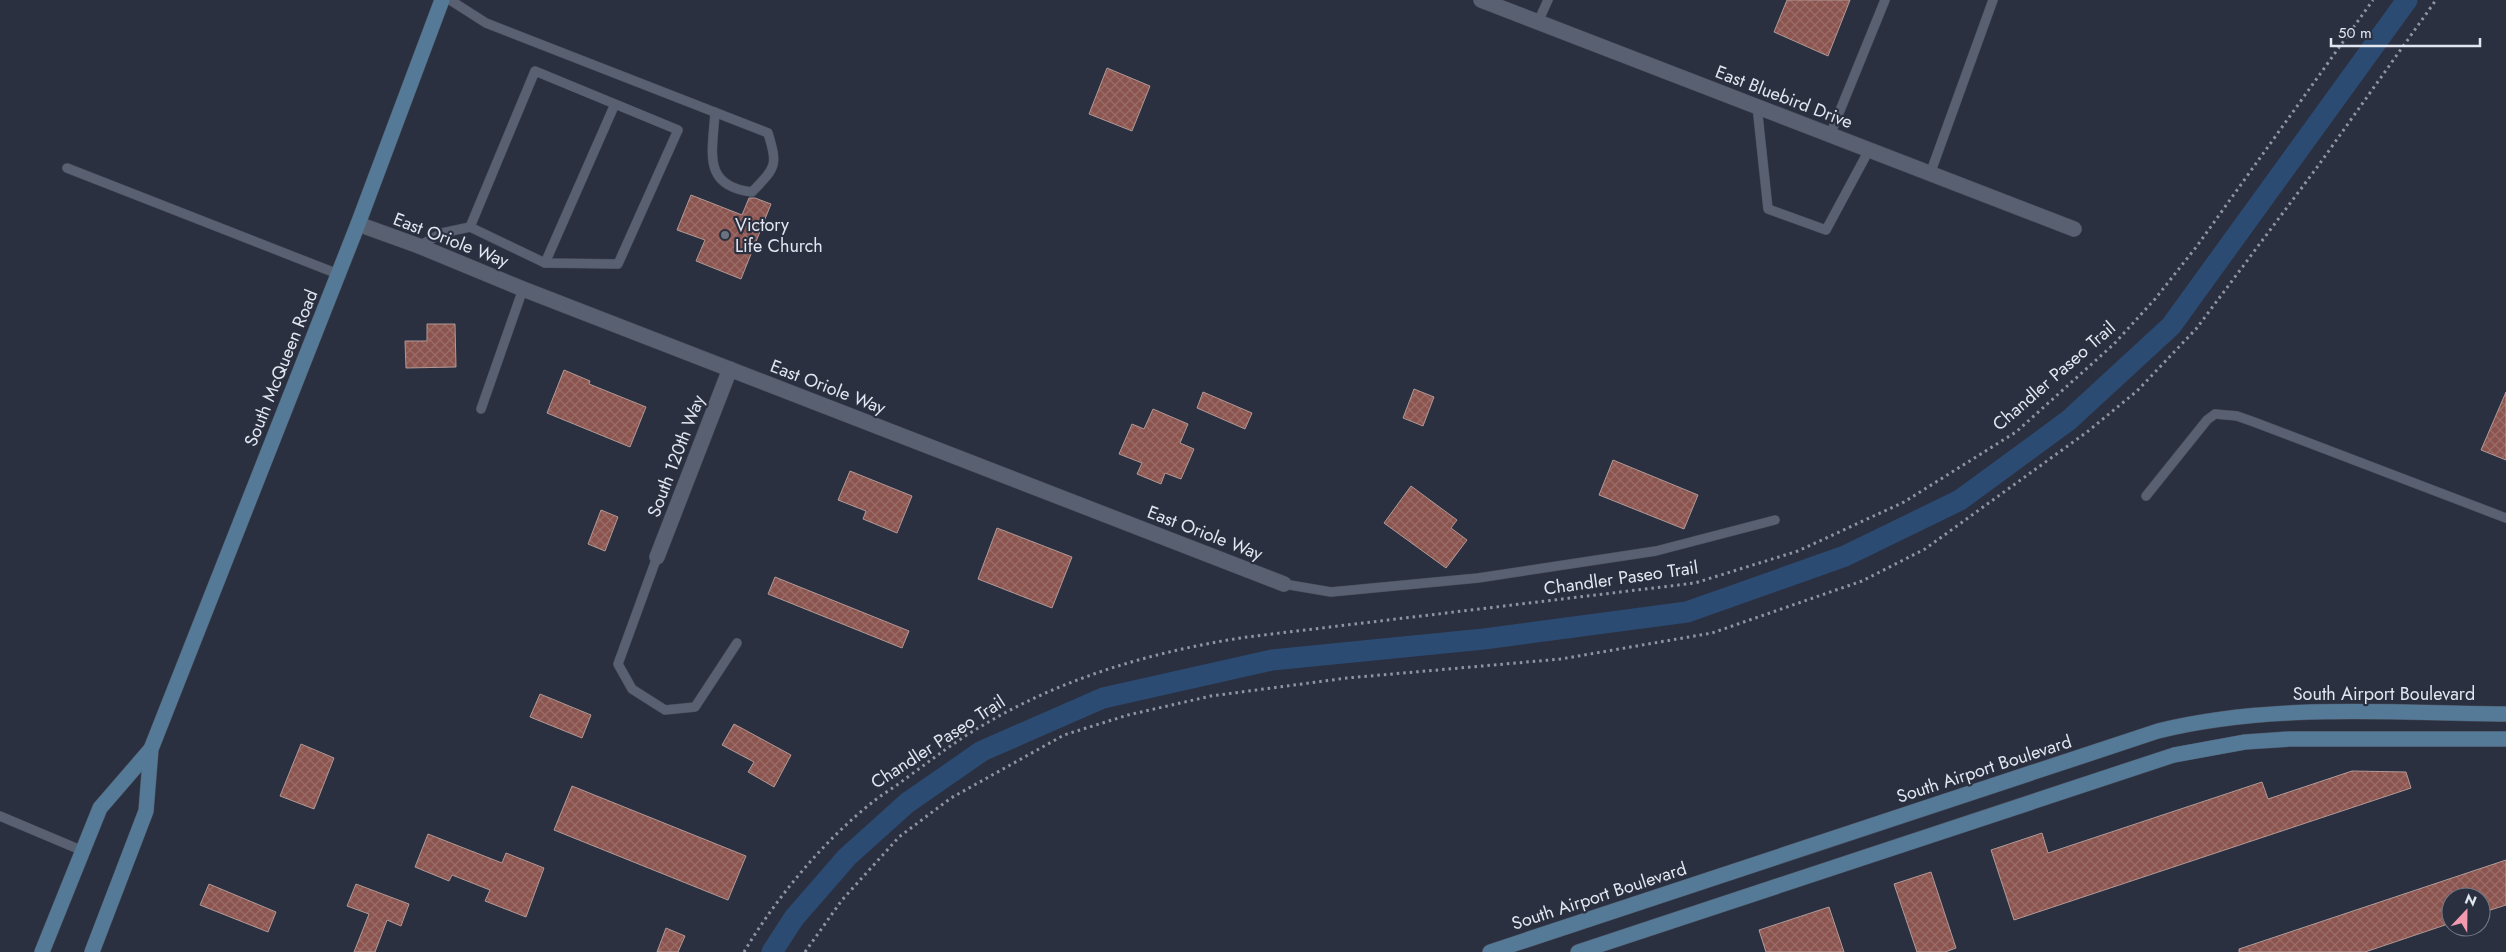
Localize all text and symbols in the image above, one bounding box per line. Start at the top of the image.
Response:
scale bar [2331,15,2480,47]
text: 50 m [2338,22,2372,44]
street label: East Bluebird Drive [1712,59,1856,135]
street label: East Oriole Way [390,206,513,274]
place label: Victory Life Church [735,212,823,259]
marker: Victory Life Church [719,229,731,241]
street label: South McQueen Road [238,286,324,450]
street label: Chandler Paseo Trail [1987,315,2121,437]
street label: East Oriole Way [767,353,890,421]
street label: South 120th Way [641,391,711,521]
street label: East Oriole Way [1144,499,1267,567]
street label: Chandler Paseo Trail [1542,554,1700,602]
street label: South Airport Boulevard [2293,681,2475,707]
street label: Chandler Paseo Trail [866,689,1010,795]
street label: South Airport Boulevard [1893,728,2075,810]
street label: South Airport Boulevard [1508,855,1690,937]
north arrow [2441,887,2491,937]
text: N [2462,889,2480,911]

